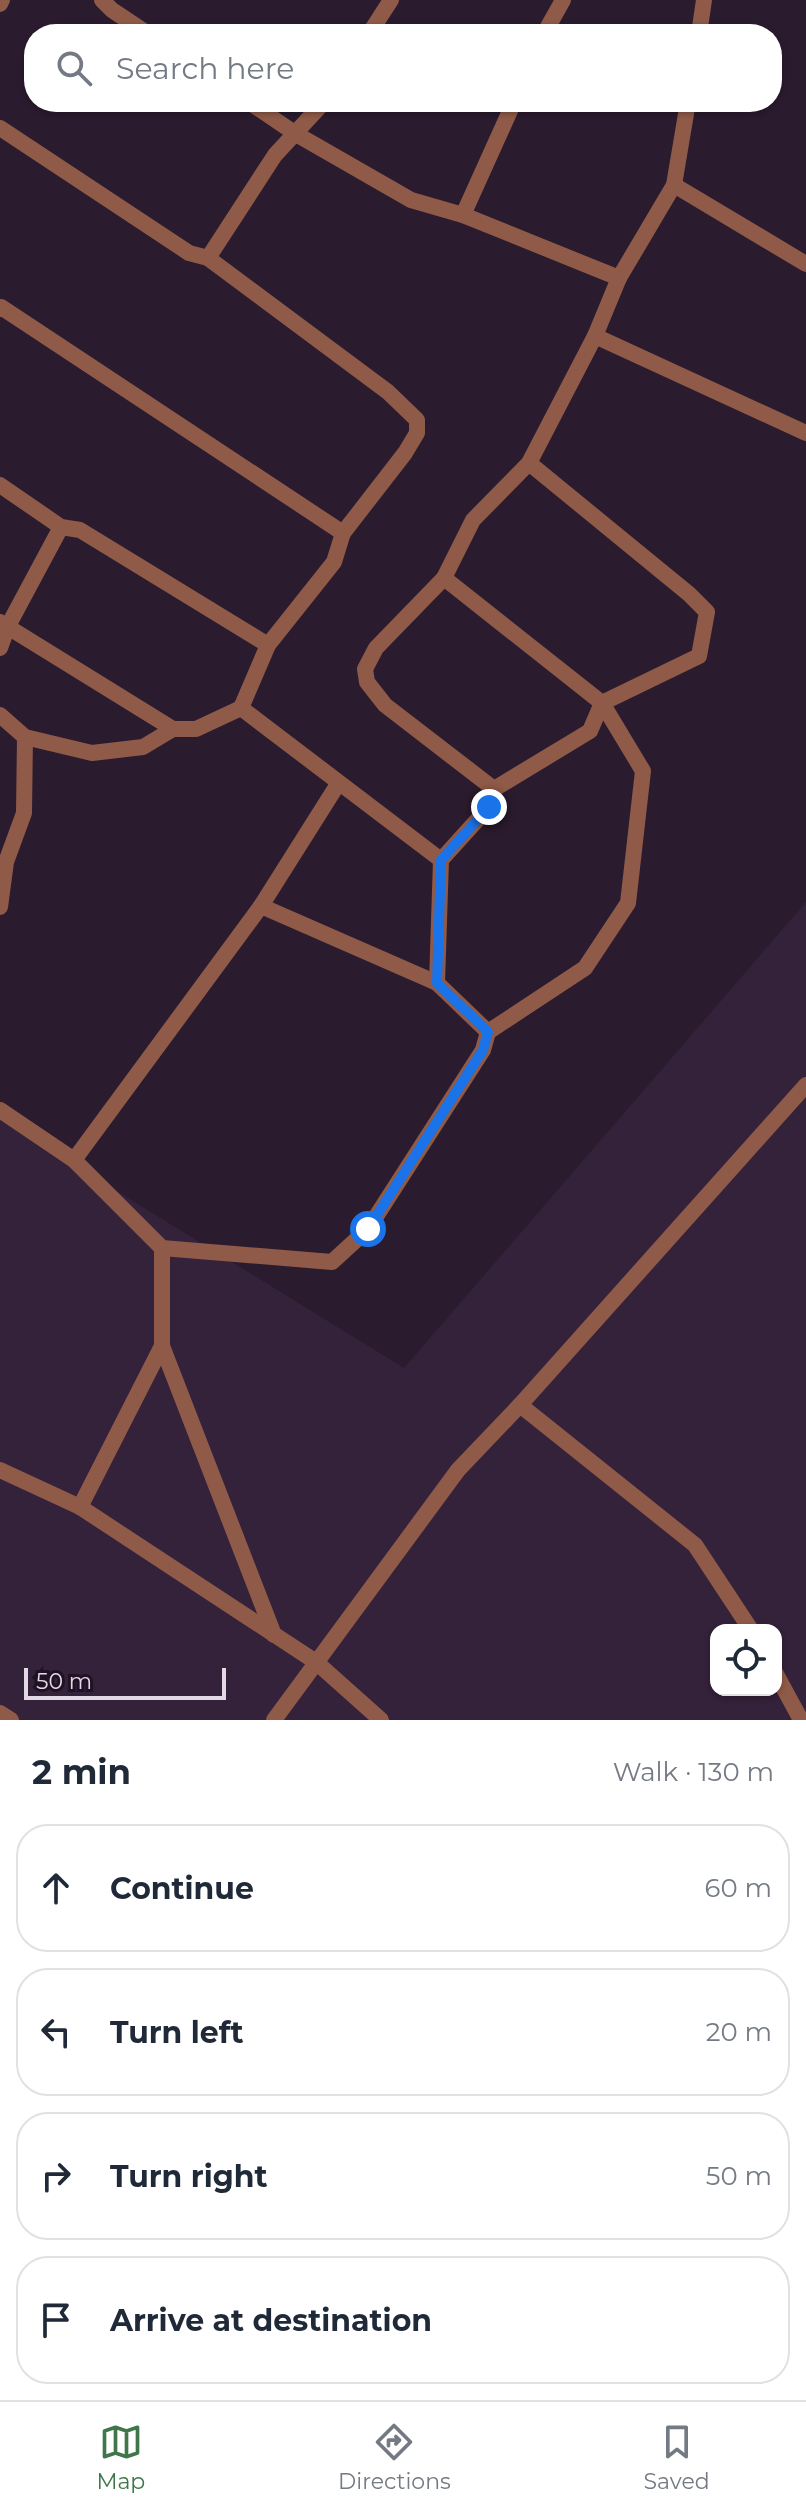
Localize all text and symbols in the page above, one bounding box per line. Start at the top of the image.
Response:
search box [24,24,782,112]
icon: search [52,46,96,90]
text: Search here [116,50,294,87]
route end [471,789,507,825]
route start [350,1211,386,1247]
map controls [710,1624,782,1696]
button: locate [710,1624,782,1696]
scale bar [24,1664,226,1700]
text: 50 m [36,1668,92,1695]
text: 2 min [32,1751,131,1793]
text: Walk · 130 m [613,1756,774,1788]
icon: ahead [34,1866,78,1910]
text: Continue [110,1870,254,1907]
text: 60 m [705,1872,772,1904]
icon: left [34,2010,78,2054]
text: Turn left [110,2014,243,2051]
text: 20 m [706,2016,772,2048]
icon: right [34,2154,78,2198]
text: Turn right [110,2158,267,2195]
text: 50 m [706,2160,772,2192]
icon: arrive [34,2298,78,2342]
text: Arrive at destination [110,2302,432,2339]
tab: Map [96,2420,145,2495]
tab: Directions [338,2420,451,2495]
tab: Saved [644,2420,710,2495]

